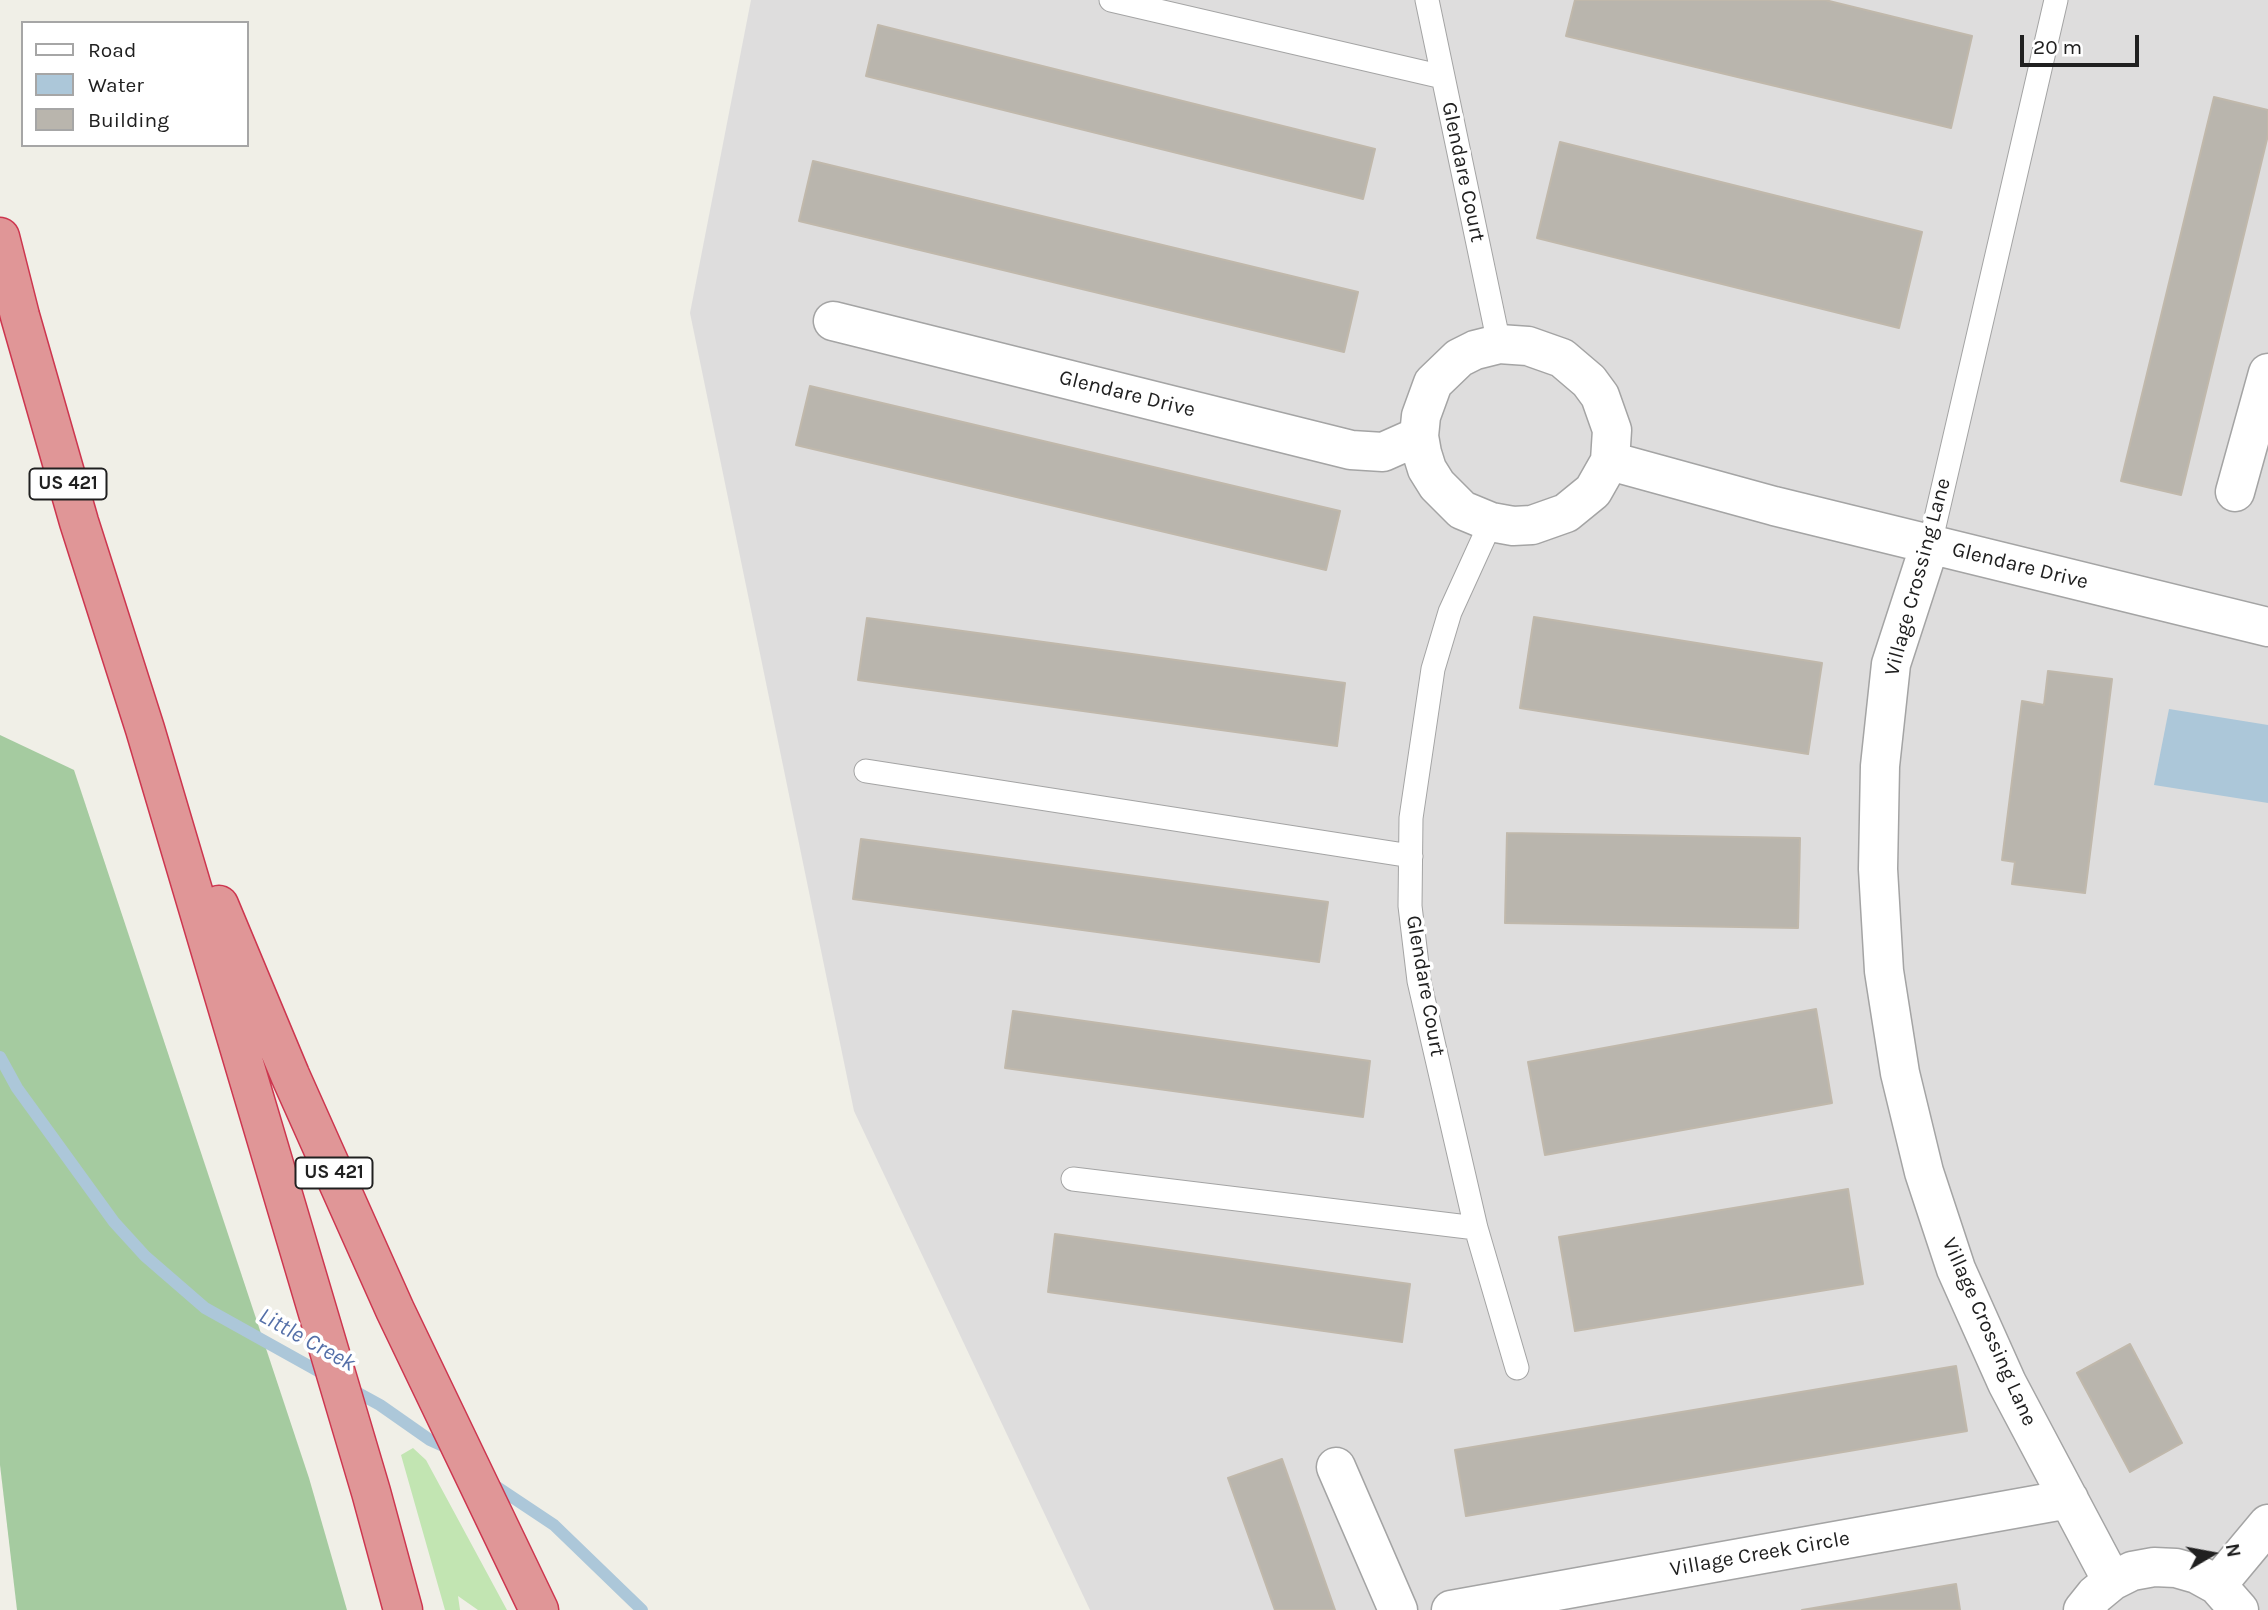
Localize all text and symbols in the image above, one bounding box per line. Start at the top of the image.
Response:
legend [21,21,248,147]
scale bar [2023,21,2142,65]
text: 20 m [2033,35,2082,59]
text: Road [88,38,136,62]
text: Water [88,73,144,97]
street label: Glendare Court [1436,100,1490,244]
text: Building [88,108,169,132]
street label: Glendare Drive [1056,365,1198,423]
road number: US 421 [29,468,106,499]
street label: Village Crossing Lane [1879,475,1957,679]
street label: Glendare Drive [1949,537,2091,595]
street label: Glendare Court [1400,914,1450,1058]
road number: US 421 [296,1158,372,1189]
street label: Village Crossing Lane [1936,1234,2042,1430]
water label: Little Creek [254,1302,360,1378]
north arrow [2177,1519,2247,1589]
street label: Village Creek Circle [1668,1526,1852,1582]
text: N [2221,1542,2245,1559]

